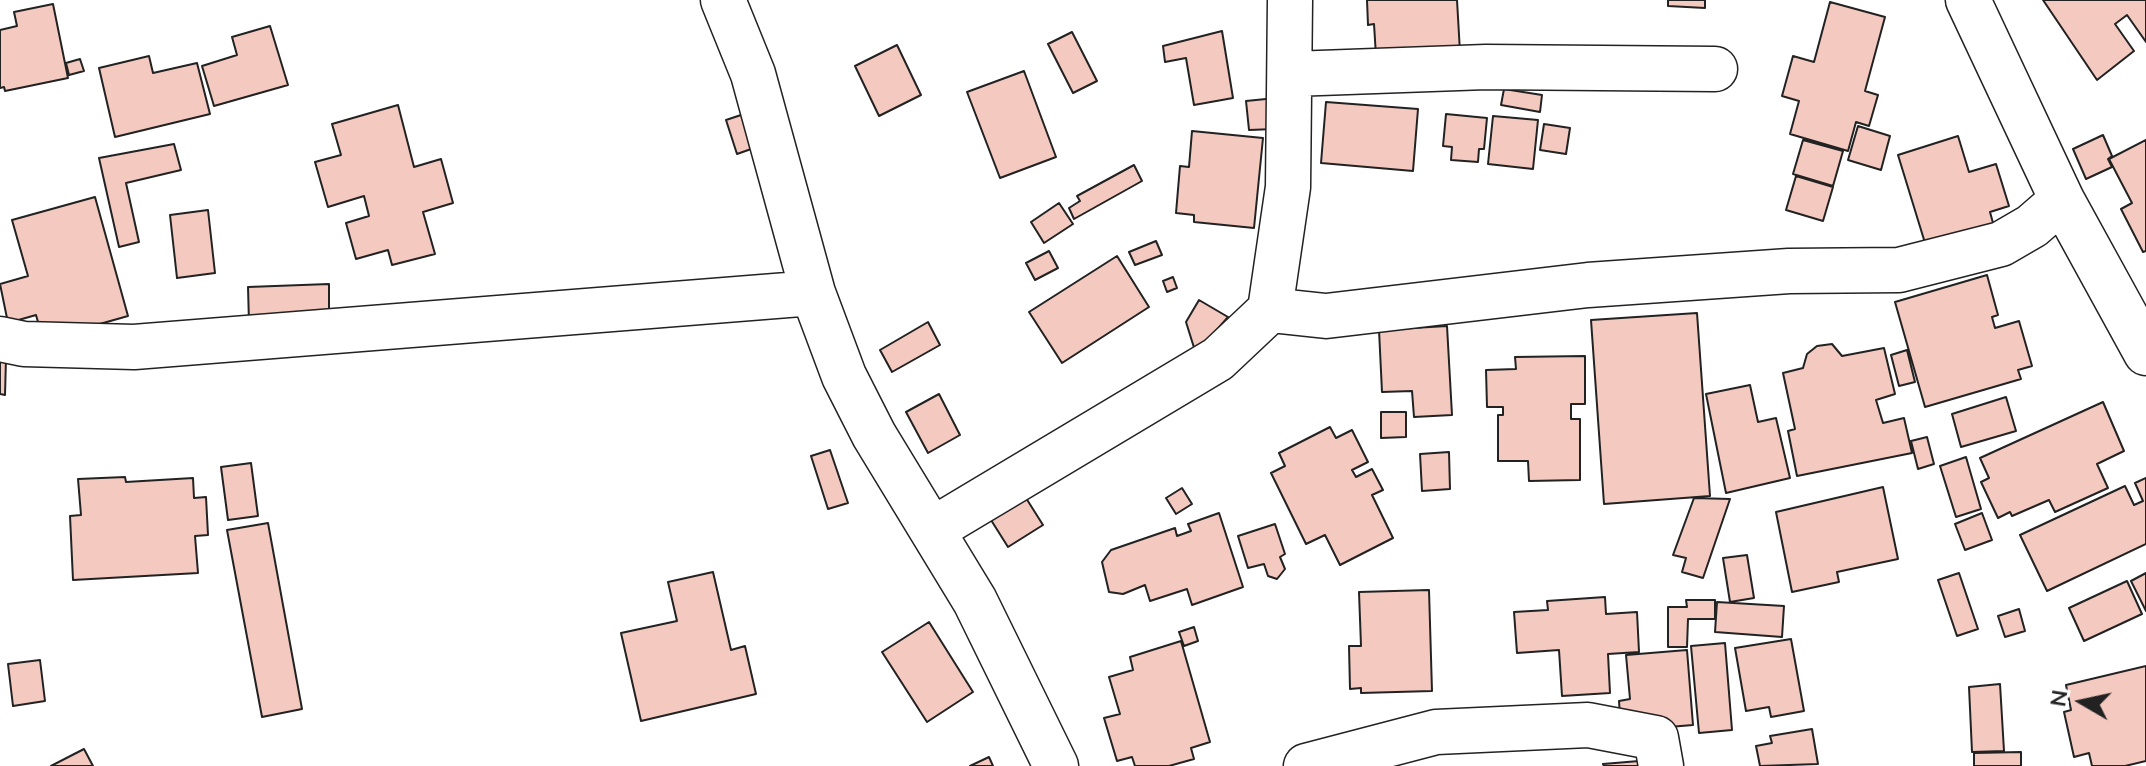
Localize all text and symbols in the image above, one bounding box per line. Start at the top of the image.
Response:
north arrow [2042,662,2122,742]
text: N [2043,688,2073,709]

